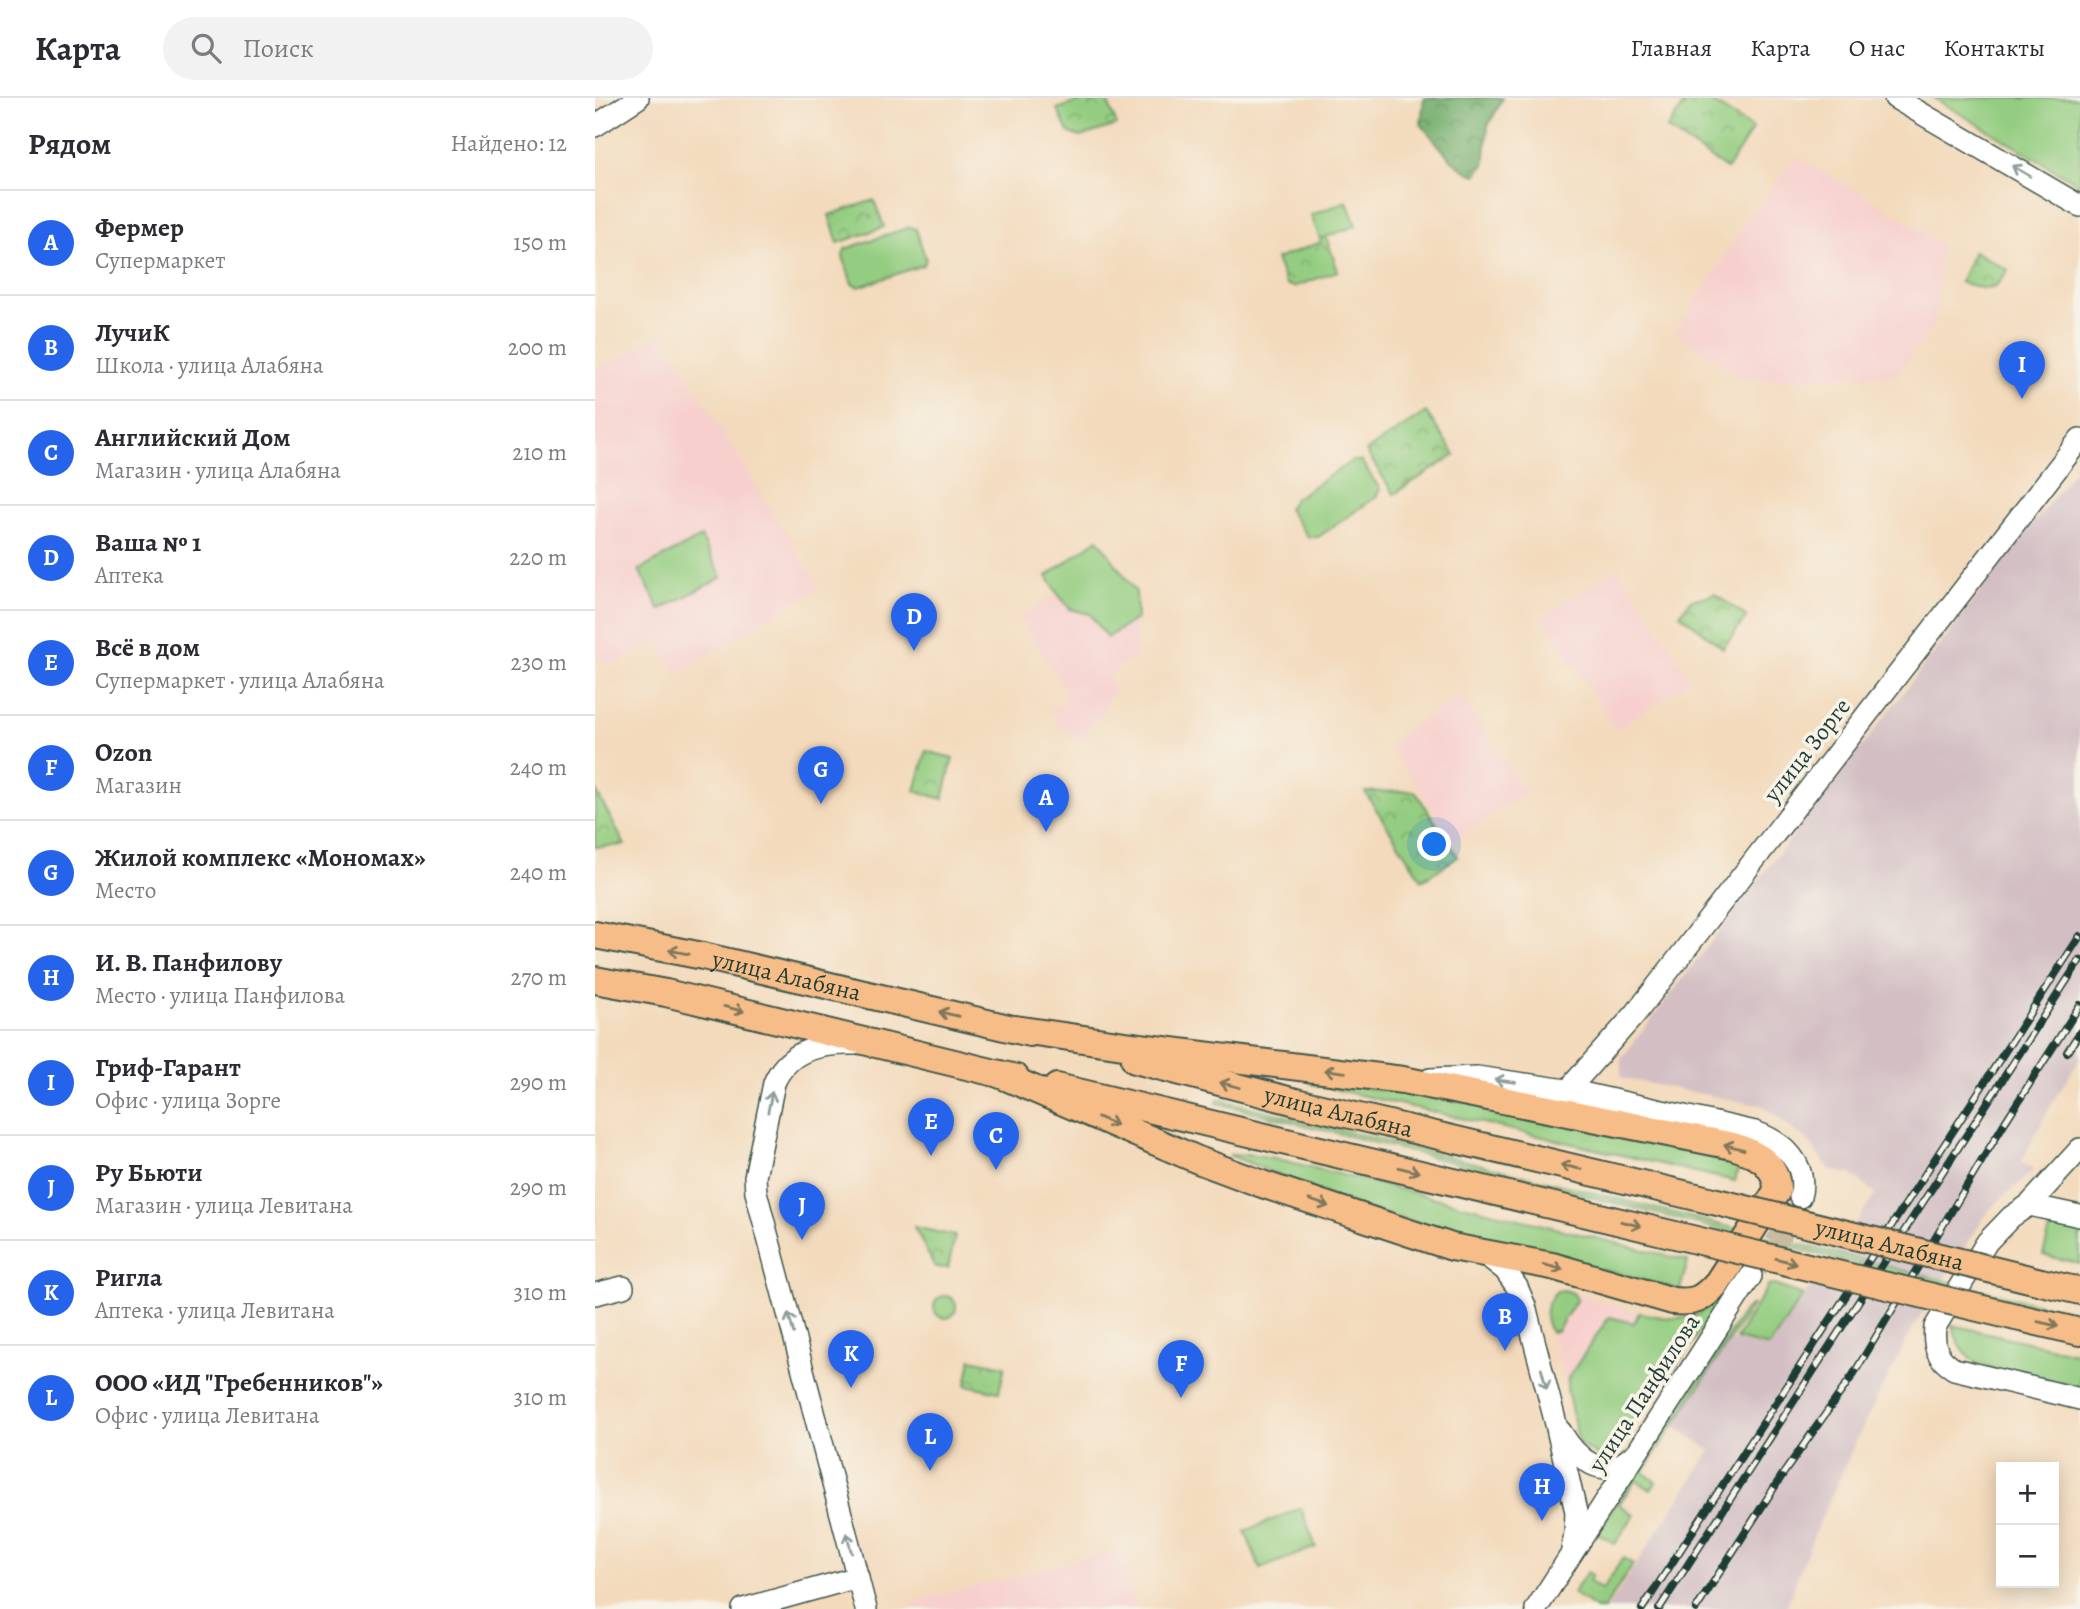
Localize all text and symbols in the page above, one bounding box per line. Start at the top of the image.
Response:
search box [163,17,653,80]
text: Карта [35,26,121,71]
icon: search [187,29,225,67]
text: Поиск [243,31,314,66]
text: Главная [1631,32,1712,64]
text: Карта [1750,32,1811,64]
text: О нас [1849,32,1905,64]
text: Контакты [1943,32,2045,64]
text: Рядом [28,124,111,164]
text: Найдено: 12 [450,128,567,159]
one-way arrow [2011,164,2031,178]
text: Фермер [95,210,184,245]
text: A [44,227,58,258]
text: 150 m [513,227,567,258]
text: Супермаркет [95,245,226,276]
text: ЛучиК [95,315,170,350]
text: B [44,332,58,363]
text: 200 m [508,332,567,363]
pin: I [1999,341,2045,399]
text: Школа · улица Алабяна [95,350,324,381]
text: Английский Дом [95,420,291,455]
text: C [44,437,58,468]
text: 210 m [512,437,567,468]
text: Магазин · улица Алабяна [95,455,341,486]
text: Ваша № 1 [95,525,201,560]
text: D [43,542,59,573]
text: 220 m [509,542,567,573]
text: Аптека [95,560,164,591]
pin: D [891,593,937,651]
text: Всё в дом [95,630,200,665]
text: E [44,647,58,678]
text: 230 m [511,647,567,678]
text: Супермаркет · улица Алабяна [95,665,385,696]
street label: улица Зорге [1756,691,1858,810]
text: Ozon [95,735,153,770]
pin: G [798,746,844,804]
text: F [45,752,57,783]
text: 240 m [510,752,567,783]
text: Магазин [95,770,182,801]
pin: A [1023,774,1069,832]
your location [1417,827,1451,861]
text: Жилой комплекс «Мономах» [95,840,426,875]
text: G [43,857,59,888]
text: 240 m [510,857,567,888]
text: Место [95,875,156,906]
street label: улица Алабяна [708,942,864,1009]
one-way arrow [668,944,691,958]
text: И. В. Панфилову [95,945,282,980]
text: H [42,962,60,993]
text: 270 m [510,962,567,993]
text: Место · улица Панфилова [95,980,345,1011]
one-way arrow [722,1003,744,1016]
one-way arrow [938,1007,960,1020]
text: Гриф-Гарант [95,1050,241,1085]
one-way arrow [1325,1064,1347,1077]
text: I [47,1067,55,1098]
text: 290 m [510,1067,567,1098]
one-way arrow [1495,1074,1517,1087]
one-way arrow [1219,1078,1242,1091]
street label: улица Алабяна [1260,1078,1416,1145]
text: Офис · улица Зорге [95,1085,281,1116]
one-way arrow [764,1091,777,1113]
pin: E [908,1098,954,1156]
pin: C [973,1112,1019,1170]
one-way arrow [1095,1115,1117,1128]
one-way arrow [1723,1140,1746,1153]
text: Ру Бьюти [95,1155,203,1190]
one-way arrow [1560,1160,1583,1173]
one-way arrow [1398,1164,1420,1177]
text: J [47,1172,55,1203]
text: 290 m [510,1172,567,1203]
pin: J [779,1182,825,1240]
text: Магазин · улица Левитана [95,1190,353,1221]
one-way arrow [1307,1198,1329,1210]
street label: улица Алабяна [1811,1211,1967,1278]
one-way arrow [1619,1218,1641,1231]
one-way arrow [1774,1255,1797,1269]
text: Ригла [95,1260,162,1295]
one-way arrow [1541,1261,1564,1274]
text: K [43,1277,59,1308]
text: 310 m [514,1277,567,1308]
pin: B [1482,1293,1528,1351]
text: Аптека · улица Левитана [95,1295,335,1326]
street label: улица Панфилова [1580,1308,1707,1479]
one-way arrow [784,1312,797,1335]
one-way arrow [2036,1318,2059,1332]
pin: K [828,1330,874,1388]
pin: F [1158,1340,1204,1398]
text: ООО «ИД "Гребенников"» [95,1365,383,1400]
one-way arrow [1538,1368,1551,1390]
text: L [45,1382,57,1413]
text: 310 m [514,1382,567,1413]
text: Офис · улица Левитана [95,1400,319,1431]
pin: L [907,1413,953,1471]
map controls [1996,1462,2059,1588]
button: + [1996,1462,2059,1525]
pin: H [1519,1463,1565,1521]
button: − [1996,1525,2059,1588]
one-way arrow [842,1532,855,1555]

